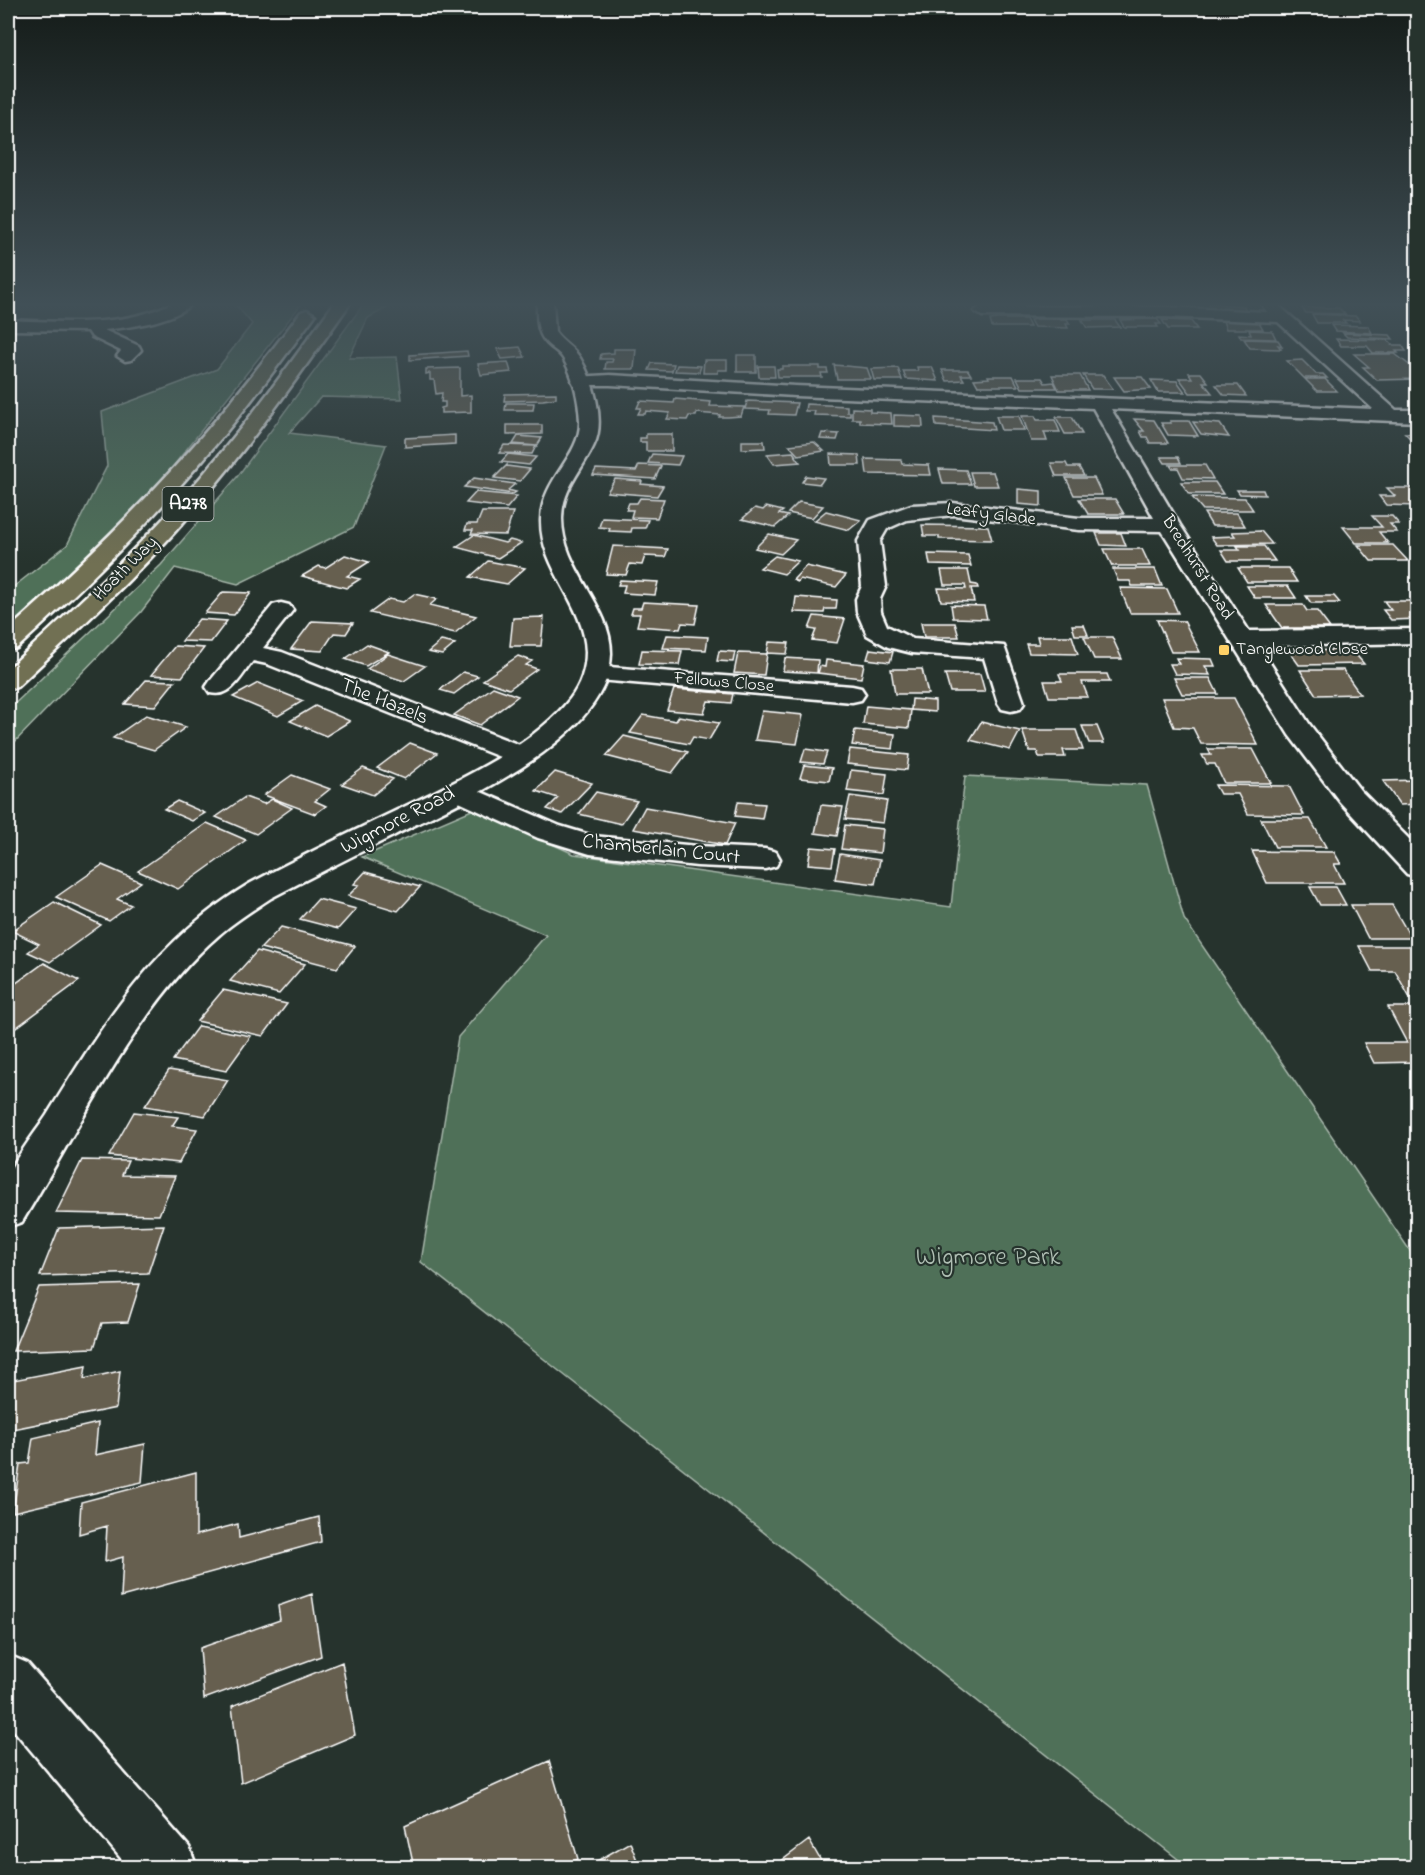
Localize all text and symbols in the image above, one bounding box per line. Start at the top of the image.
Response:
road number: A278 [162,487,213,521]
street label: Leafy Glade [945,497,1038,533]
street label: Bredhurst Road [1154,510,1240,625]
street label: Hoath Way [88,531,164,607]
place label: Tanglewood Close [1236,637,1369,664]
marker: Tanglewood Close [1217,643,1231,657]
street label: Fellows Close [672,666,776,700]
street label: The Hazels [335,671,433,733]
street label: Wigmore Road [336,779,461,864]
street label: Chamberlain Court [581,827,741,873]
park label: Wigmore Park [916,1239,1061,1277]

